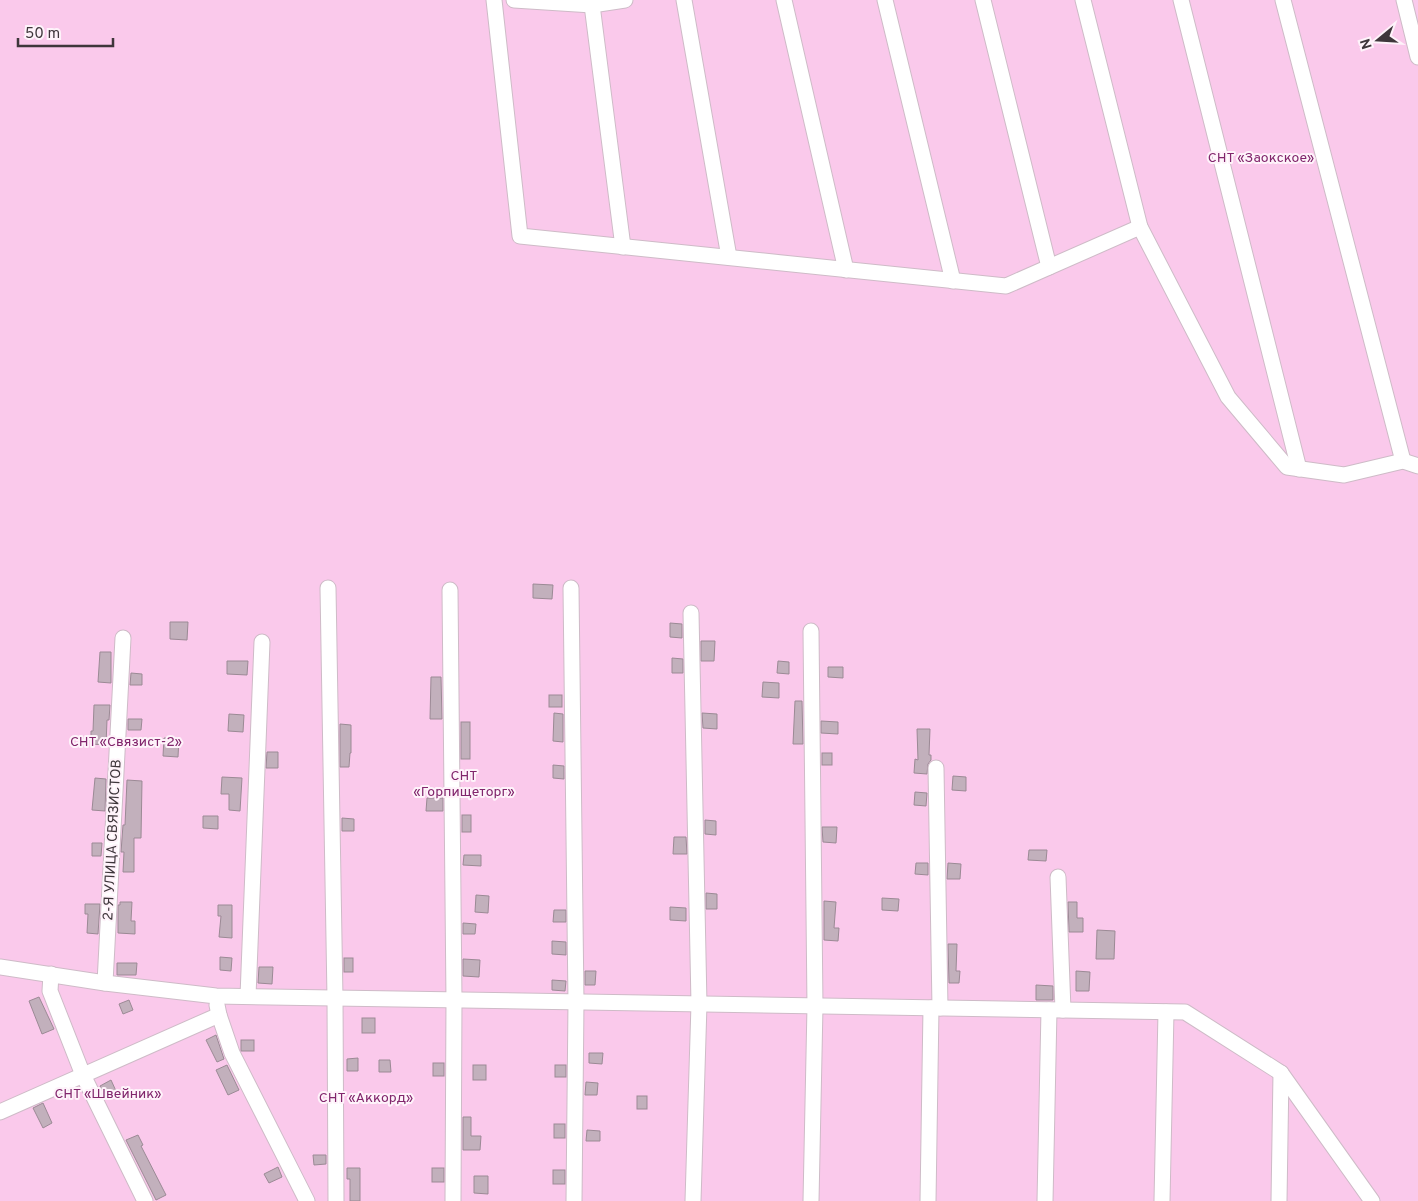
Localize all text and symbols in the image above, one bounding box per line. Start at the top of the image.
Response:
scale bar [18,15,112,47]
north arrow [1353,15,1403,65]
text: 50 m [25,25,60,44]
text: N [1357,36,1377,51]
park label: СНТ «Заокское» [1208,150,1314,167]
park label: СНТ «Связист-2» [70,734,182,751]
street label: 2-Я УЛИЦА СВЯЗИСТОВ [100,759,126,921]
park label: СНТ «Горпищеторг» [413,768,515,801]
park label: СНТ «Швейник» [54,1086,162,1103]
park label: СНТ «Аккорд» [319,1090,413,1107]

